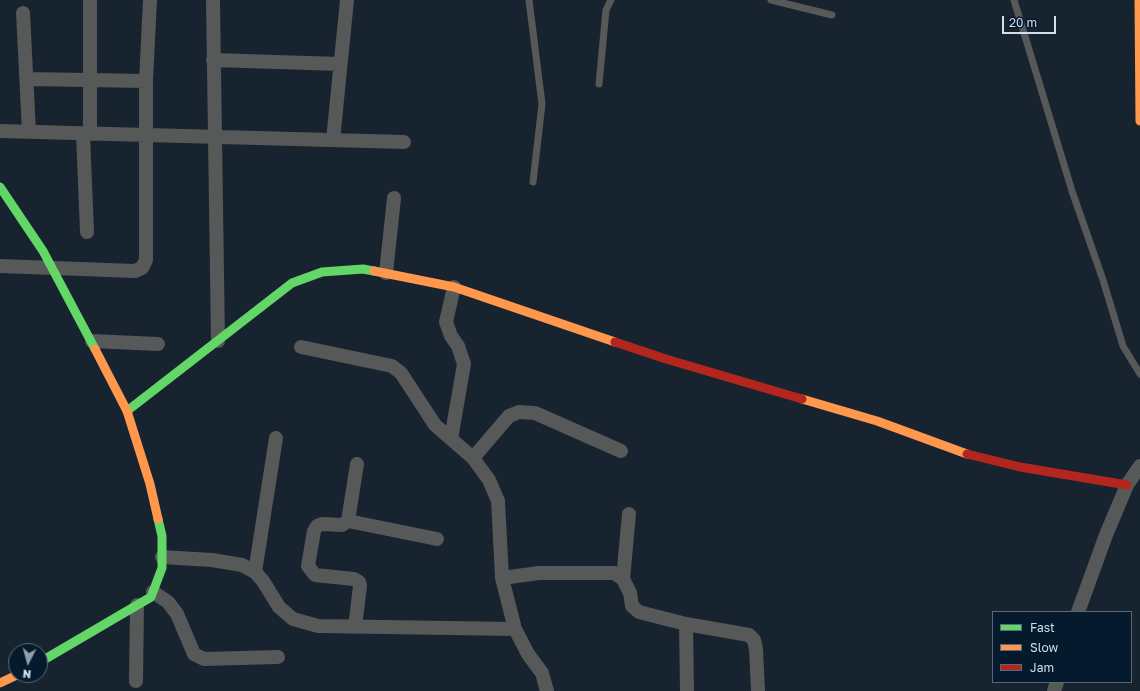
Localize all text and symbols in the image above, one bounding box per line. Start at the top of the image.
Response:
scale bar [1004,8,1058,34]
text: 20 m [1009,15,1037,30]
legend [992,611,1132,683]
text: Fast [1030,620,1055,635]
text: Slow [1030,640,1058,655]
north arrow [8,643,48,683]
text: Jam [1030,660,1054,675]
text: N [22,668,32,681]

